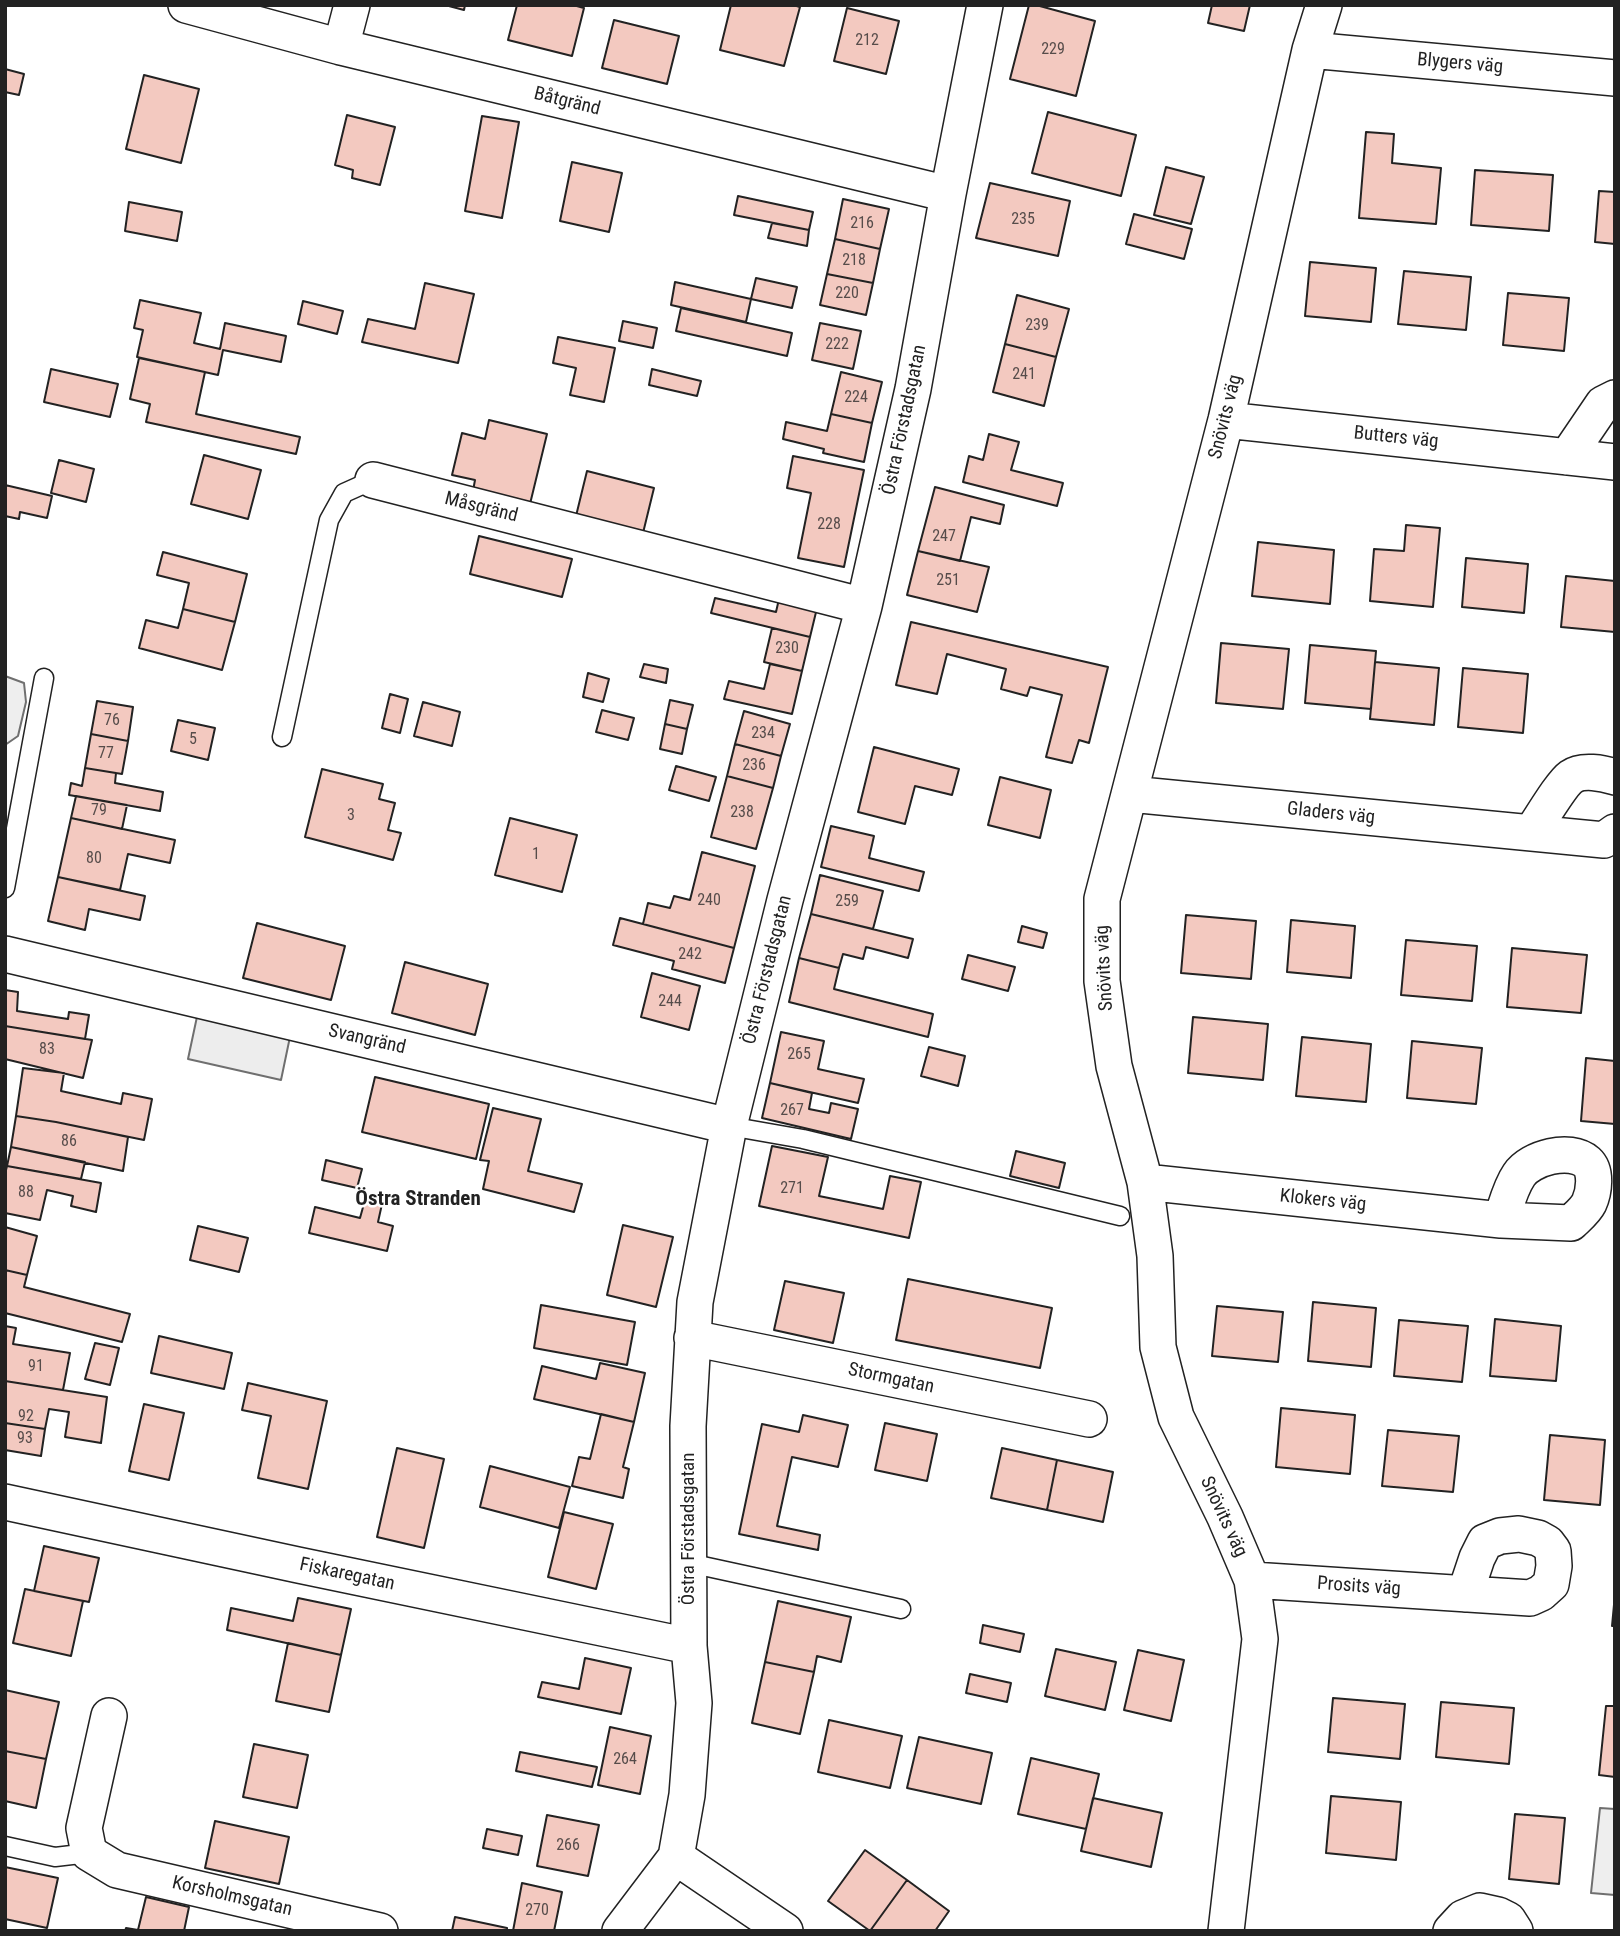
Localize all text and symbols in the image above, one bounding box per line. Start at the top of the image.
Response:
house number: 212 [855,31,879,51]
house number: 229 [1041,40,1065,60]
street label: Blygers väg [1416,49,1504,79]
street label: Båtgränd [531,83,603,121]
house number: 235 [1011,210,1035,230]
house number: 216 [850,214,874,234]
house number: 218 [842,251,866,271]
house number: 220 [835,284,859,304]
house number: 239 [1025,316,1049,336]
house number: 222 [825,335,849,355]
street label: Östra Förstadsgatan [878,343,932,497]
house number: 241 [1012,365,1036,385]
street label: Snövits väg [1205,372,1247,462]
house number: 224 [844,388,868,408]
street label: Butters väg [1353,422,1439,454]
street label: Måsgränd [442,488,520,528]
house number: 228 [817,515,841,535]
house number: 247 [932,527,956,547]
house number: 251 [936,571,960,591]
house number: 230 [775,639,799,659]
house number: 76 [104,711,120,731]
house number: 234 [751,724,775,744]
house number: 5 [189,730,197,750]
house number: 77 [98,744,114,764]
house number: 236 [742,756,766,776]
street label: Gladers väg [1286,798,1376,830]
house number: 79 [91,801,107,821]
house number: 238 [730,803,754,823]
house number: 3 [347,806,355,826]
house number: 1 [532,845,540,865]
house number: 80 [86,849,102,869]
house number: 240 [697,891,721,911]
house number: 259 [835,892,859,912]
street label: Östra Förstadsgatan [738,893,798,1047]
street label: Snövits väg [1091,924,1119,1012]
house number: 242 [678,945,702,965]
house number: 244 [658,992,682,1012]
street label: Svangränd [326,1020,408,1060]
house number: 83 [39,1040,55,1060]
house number: 265 [787,1045,811,1065]
house number: 267 [780,1101,804,1121]
house number: 86 [61,1132,77,1152]
house number: 271 [780,1179,804,1199]
house number: 88 [18,1183,34,1203]
street label: Klokers väg [1279,1185,1367,1217]
district label: Östra Stranden [355,1187,481,1213]
house number: 91 [28,1357,44,1377]
street label: Stormgatan [846,1359,936,1399]
house number: 92 [18,1407,34,1427]
house number: 93 [17,1429,33,1449]
street label: Östra Förstadsgatan [678,1453,700,1605]
street label: Snövits väg [1194,1473,1252,1561]
street label: Fiskaregatan [297,1554,397,1596]
street label: Prosits väg [1316,1573,1402,1601]
house number: 264 [613,1750,637,1770]
house number: 266 [556,1836,580,1856]
street label: Korsholmsgatan [170,1872,294,1922]
house number: 270 [525,1901,549,1921]

